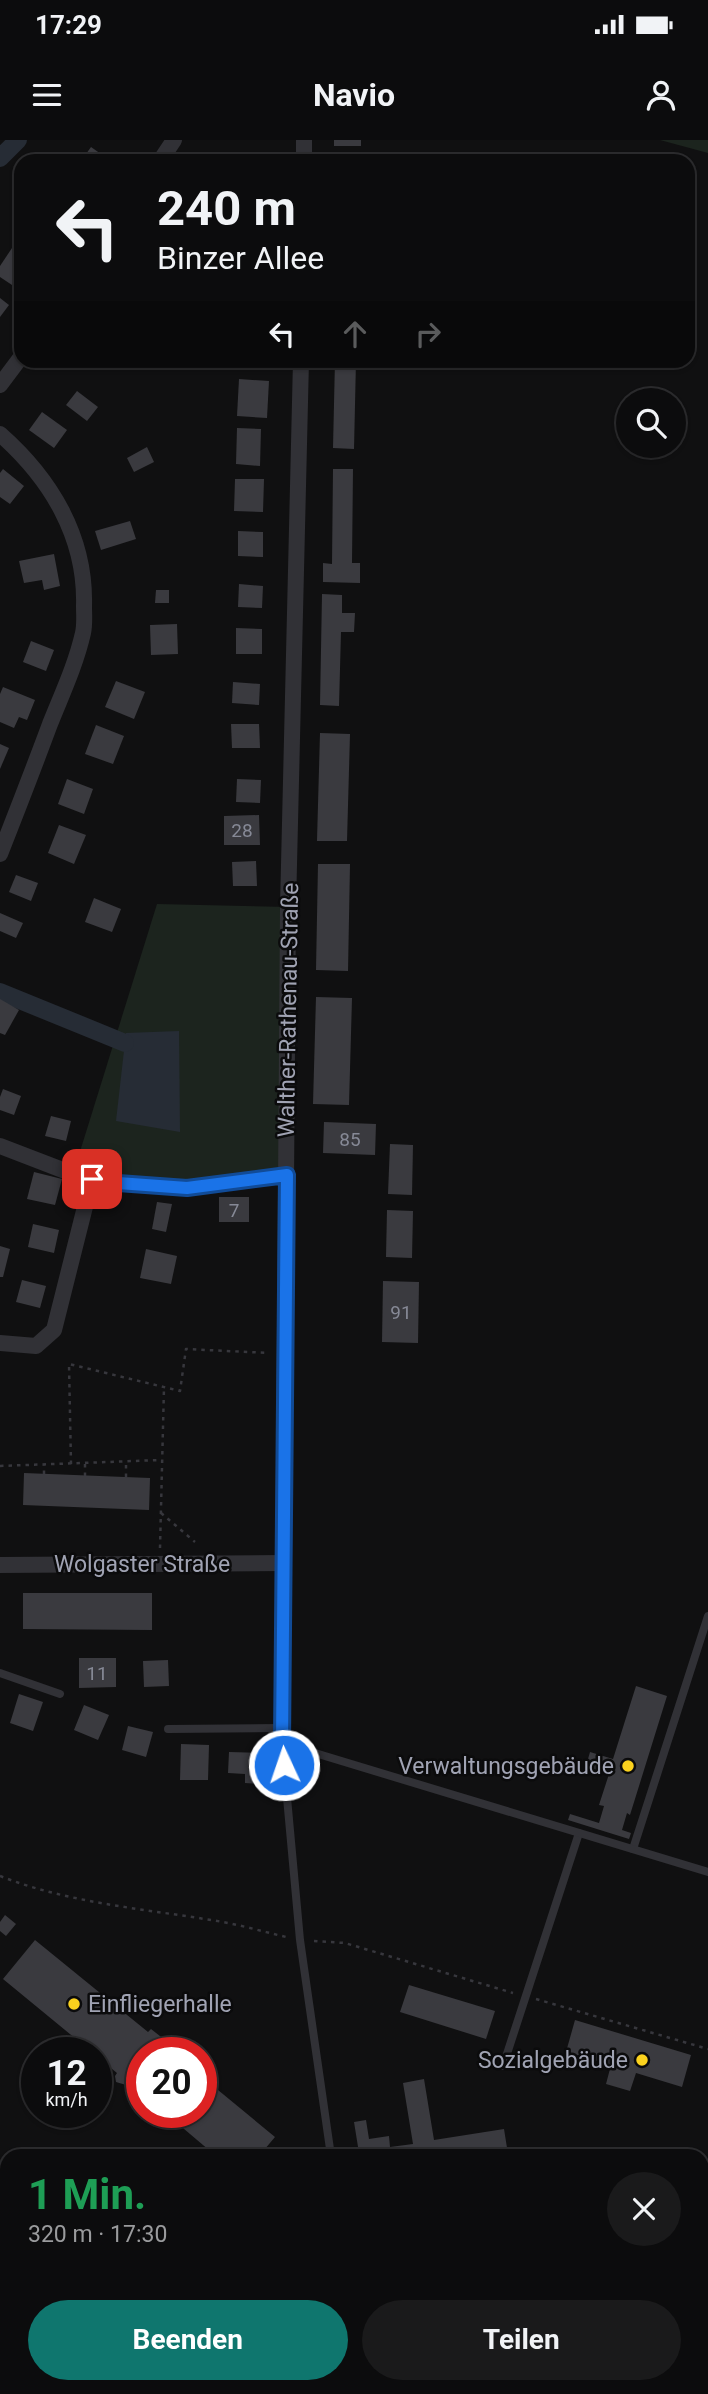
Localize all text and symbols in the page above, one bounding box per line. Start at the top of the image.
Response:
text: 17:29 [35,10,102,40]
icon: menu [28,76,66,114]
text: Navio [313,76,395,114]
icon: person [642,76,680,114]
text: 240 m [157,180,296,237]
icon: left [42,182,133,273]
text: Binzer Allee [157,239,324,277]
icon: left [263,315,301,353]
icon: ahead [336,315,374,353]
icon: right [409,315,447,353]
map controls [616,388,686,458]
button: search [616,388,686,458]
house number: 28 [231,819,253,842]
street label: Walther-Rathenau-Straße [273,882,304,1138]
house number: 85 [339,1128,361,1151]
pin [62,1149,122,1209]
icon: arrive [73,1160,111,1198]
house number: 7 [229,1199,239,1222]
house number: 91 [390,1301,412,1324]
street label: Wolgaster Straße [54,1551,230,1578]
house number: 11 [86,1662,108,1685]
position arrow [247,1728,321,1802]
place label: Verwaltungsgebäude [398,1753,614,1780]
marker: Verwaltungsgebäude [620,1758,636,1774]
place label: Einfliegerhalle [88,1991,232,2018]
marker: Einfliegerhalle [66,1996,82,2012]
speed limit sign: 20 [126,2037,217,2128]
place label: Sozialgebäude [478,2047,628,2074]
marker: Sozialgebäude [634,2052,650,2068]
text: 12 [46,2053,87,2094]
text: km/h [45,2089,88,2110]
text: 1 Min. [28,2170,146,2219]
button: close [607,2172,681,2246]
text: 320 m · 17:30 [28,2221,167,2248]
button: Beenden [28,2300,348,2380]
button: Teilen [362,2300,681,2380]

